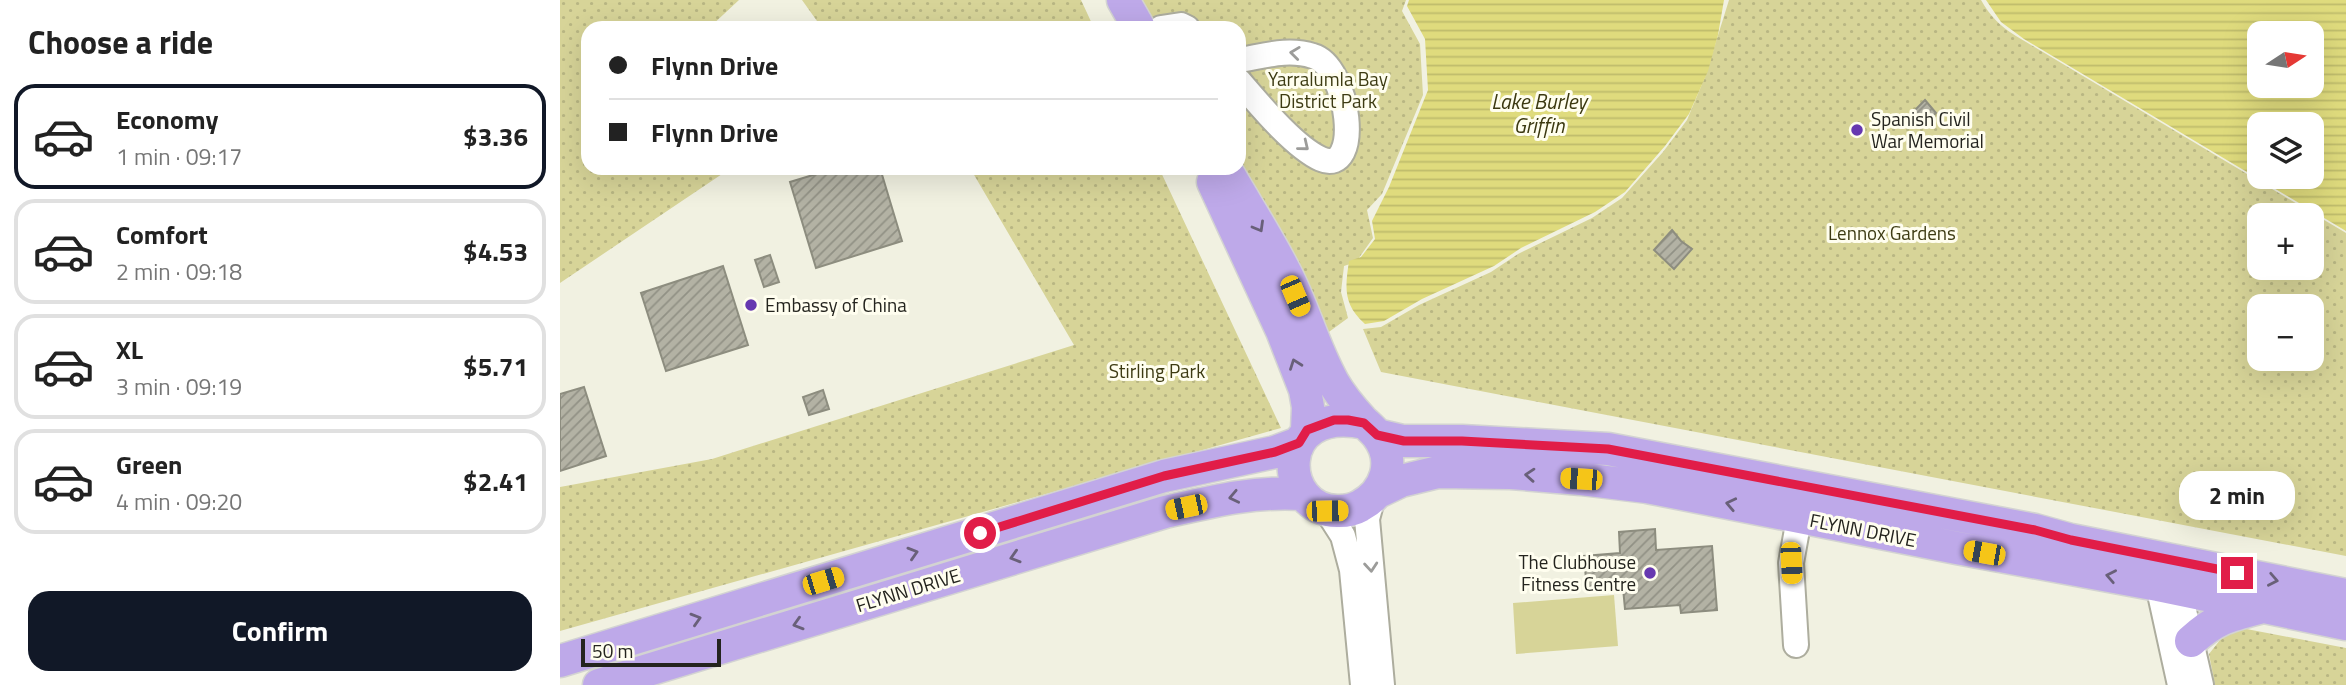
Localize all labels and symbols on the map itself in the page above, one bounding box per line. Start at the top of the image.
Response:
north arrow [2247,21,2324,98]
one-way arrow [1289,46,1300,61]
park label: Yarralumla Bay District Park [1268,64,1388,115]
water label: Lake Burley Griffin [1491,85,1589,141]
place label: Spanish Civil War Memorial [1871,104,1984,155]
marker: Spanish Civil War Memorial [1849,122,1865,138]
one-way arrow [1297,138,1309,151]
park label: Lennox Gardens [1828,218,1956,247]
one-way arrow [1251,220,1264,232]
car [1278,273,1313,319]
place label: Embassy of China [765,290,907,319]
marker: Embassy of China [743,297,759,313]
park label: Stirling Park [1109,356,1205,385]
one-way arrow [1289,359,1303,371]
car [1560,467,1603,491]
one-way arrow [1524,468,1535,483]
callout: 2 min [2179,472,2295,520]
one-way arrow [1229,488,1241,503]
car [1164,492,1209,522]
one-way arrow [1725,497,1737,512]
car [1306,500,1349,522]
street label: FLYNN DRIVE [1807,505,1919,554]
route start [964,517,996,549]
car [1962,539,2007,567]
car [1780,541,1803,585]
one-way arrow [906,547,919,561]
place label: The Clubhouse Fitness Centre [1518,547,1636,598]
one-way arrow [1010,549,1022,564]
route end [2221,557,2253,589]
street label: FLYNN DRIVE [852,560,964,619]
one-way arrow [1363,562,1378,573]
car [800,565,847,597]
marker: The Clubhouse Fitness Centre [1642,565,1658,581]
one-way arrow [2105,570,2117,585]
one-way arrow [2267,572,2279,587]
one-way arrow [689,613,701,628]
one-way arrow [792,616,804,631]
scale bar [581,636,721,668]

